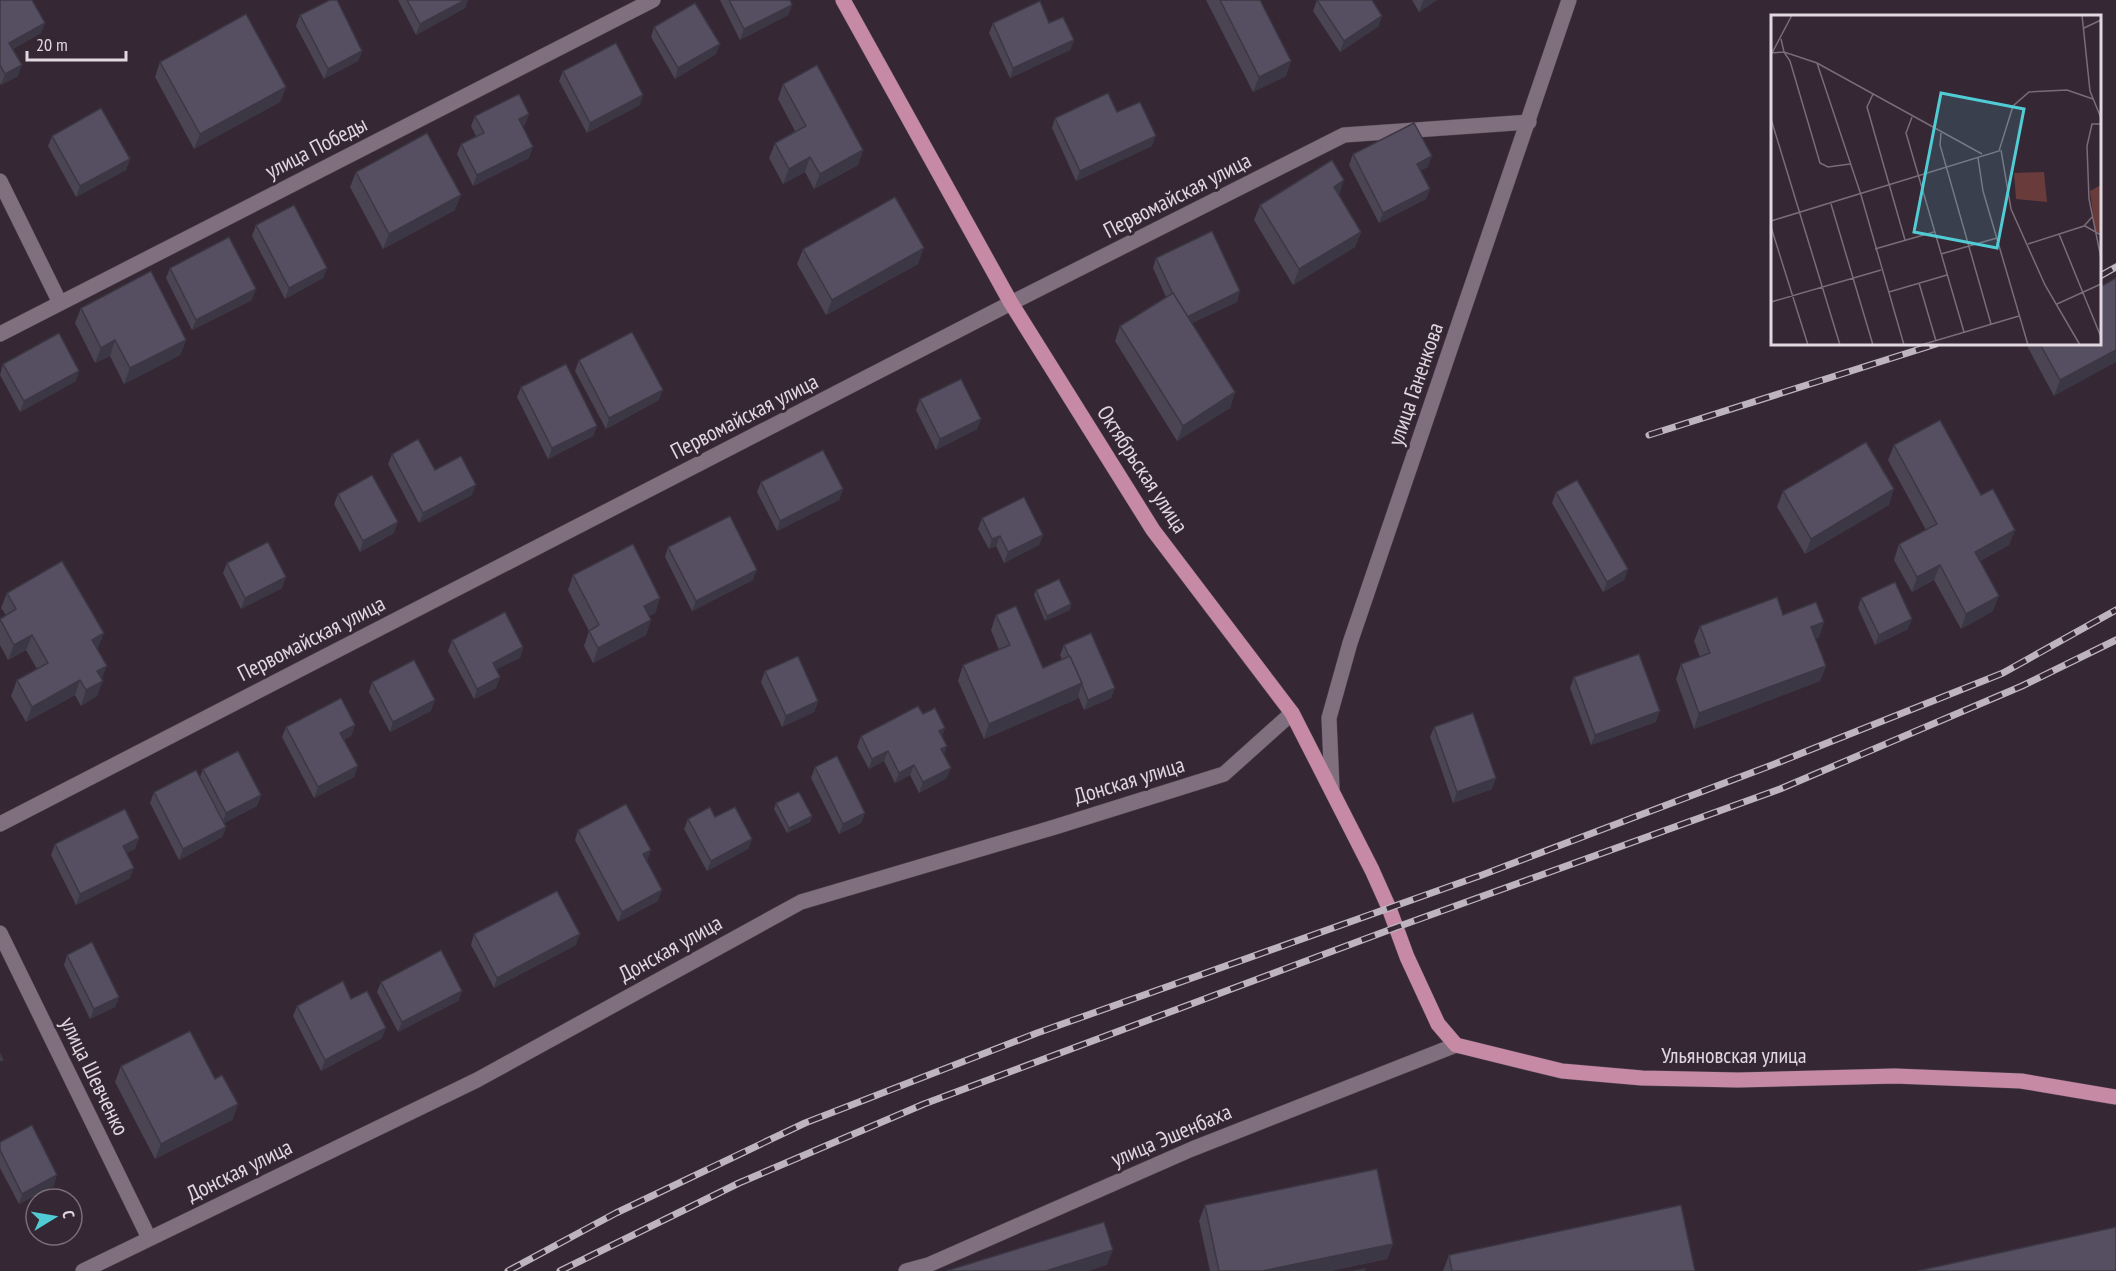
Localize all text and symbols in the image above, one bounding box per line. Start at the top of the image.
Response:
inset map [1771,15,2101,345]
scale bar [27,24,126,62]
text: 20 m [36,33,68,56]
street label: улица Победы [260,109,372,185]
street label: Первомайская улица [1099,146,1255,244]
street label: улица Ганенкова [1381,319,1449,449]
street label: Первомайская улица [666,367,822,465]
street label: Октябрьская улица [1091,400,1195,538]
street label: Первомайская улица [233,589,389,687]
street label: Донская улица [1070,750,1188,810]
street label: Донская улица [613,908,727,988]
street label: улица Шевченко [54,1012,136,1140]
street label: Ульяновская улица [1661,1041,1807,1069]
street label: улица Эшенбаха [1107,1097,1235,1173]
street label: Донская улица [182,1132,296,1208]
north arrow [24,1187,84,1247]
text: С [58,1209,79,1220]

